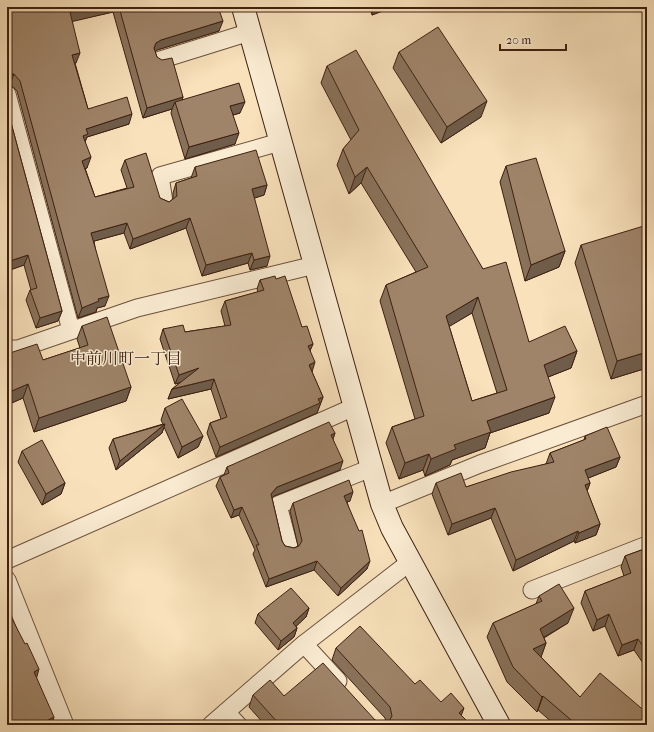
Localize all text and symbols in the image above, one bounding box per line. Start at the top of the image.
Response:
scale bar [500,26,566,52]
text: 20 m [506,33,531,47]
district label: 中前川町一丁目 [70,349,182,368]

